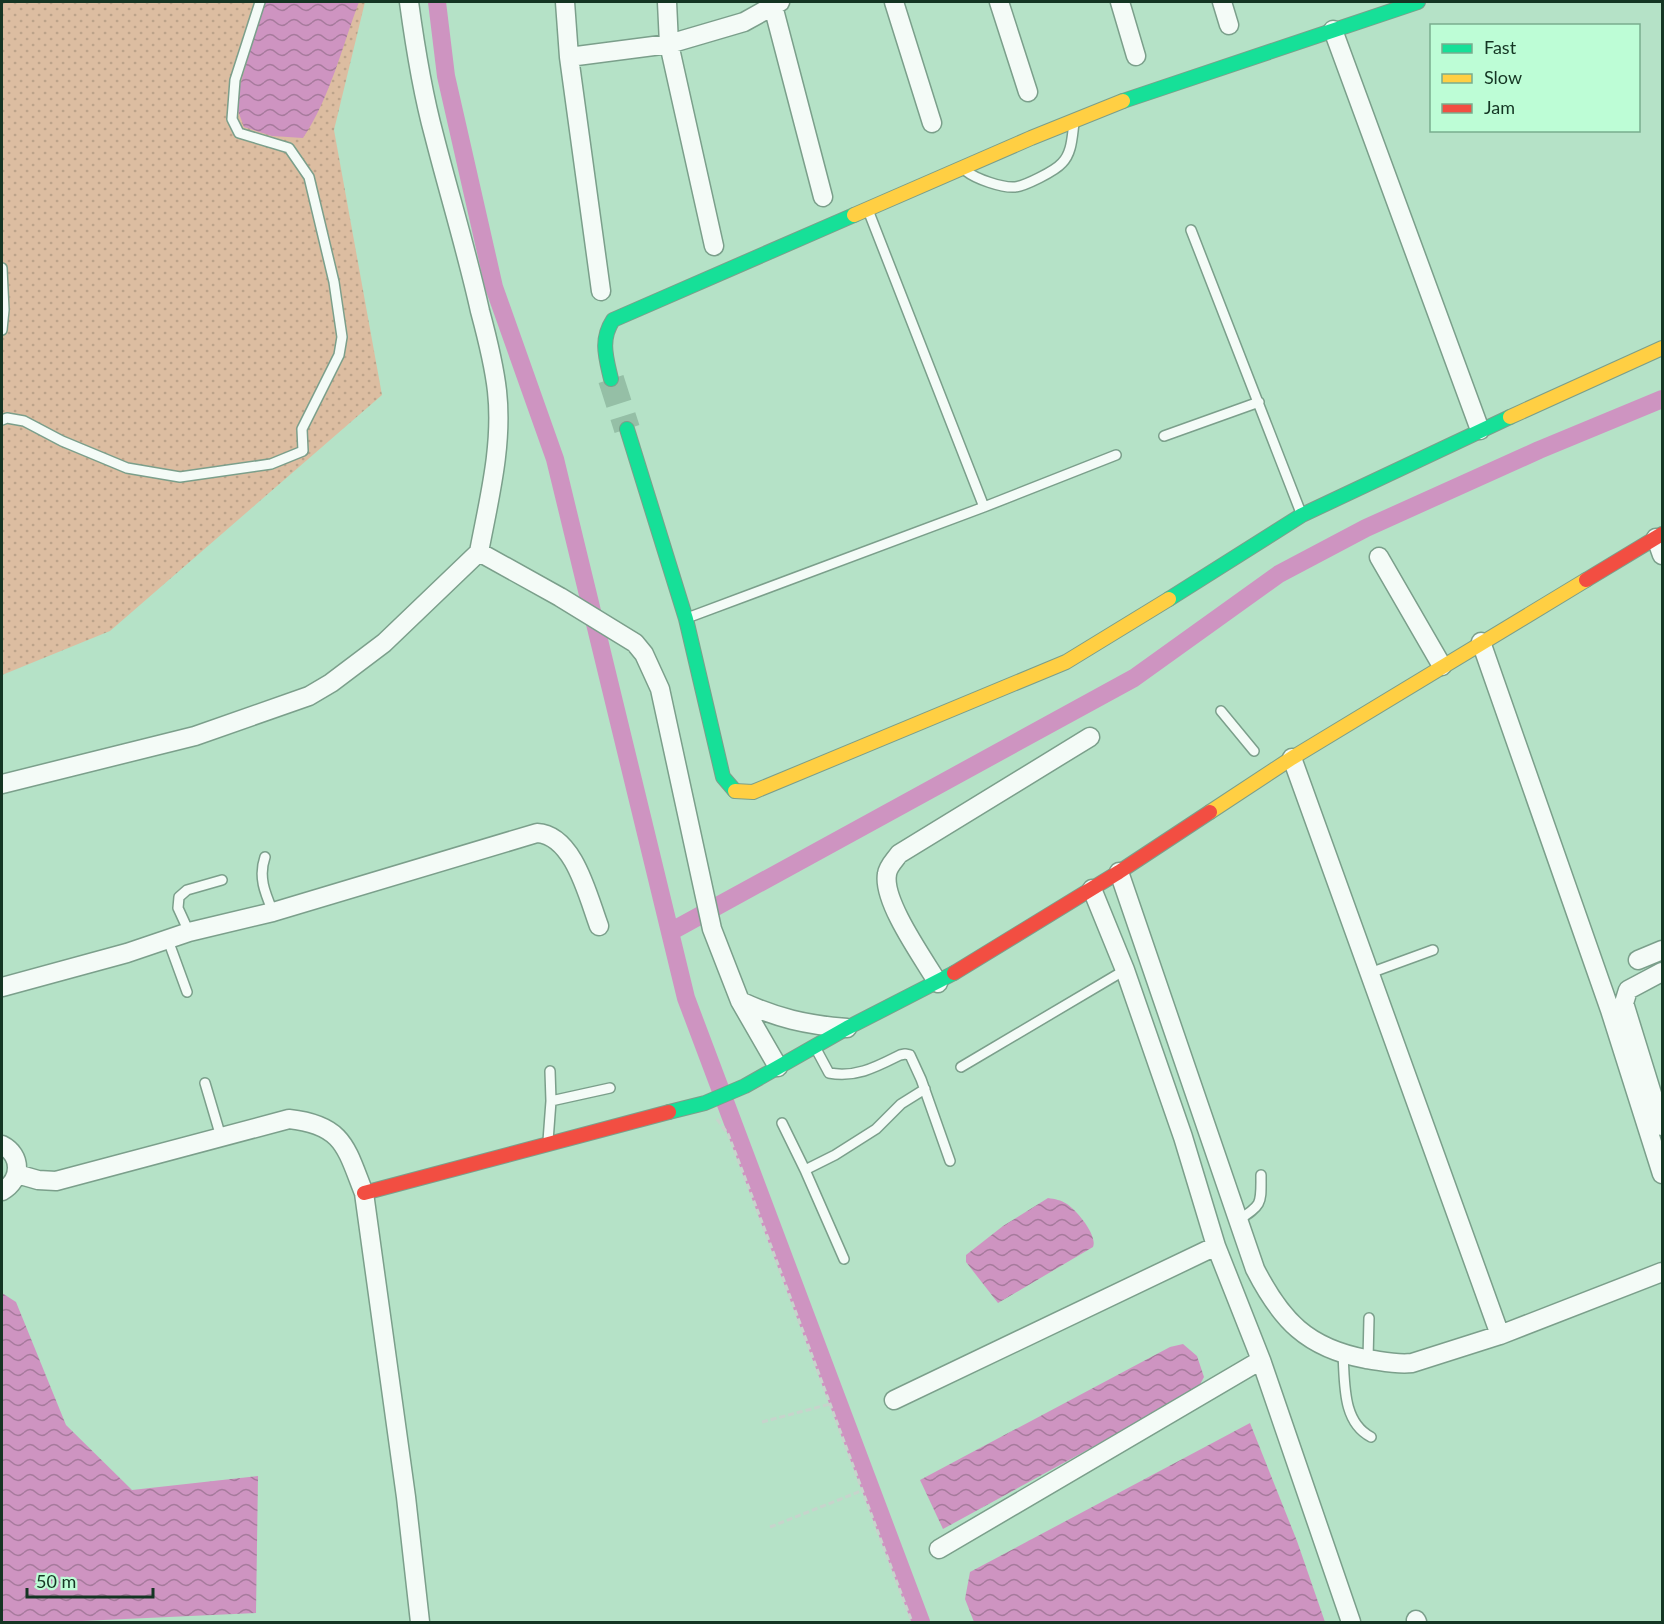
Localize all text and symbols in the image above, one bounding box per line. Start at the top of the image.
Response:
legend [1430,24,1640,132]
text: Fast [1484,36,1517,58]
text: Slow [1484,66,1522,88]
text: Jam [1484,96,1515,118]
scale bar [27,1561,153,1599]
text: 50 m [36,1570,76,1592]

